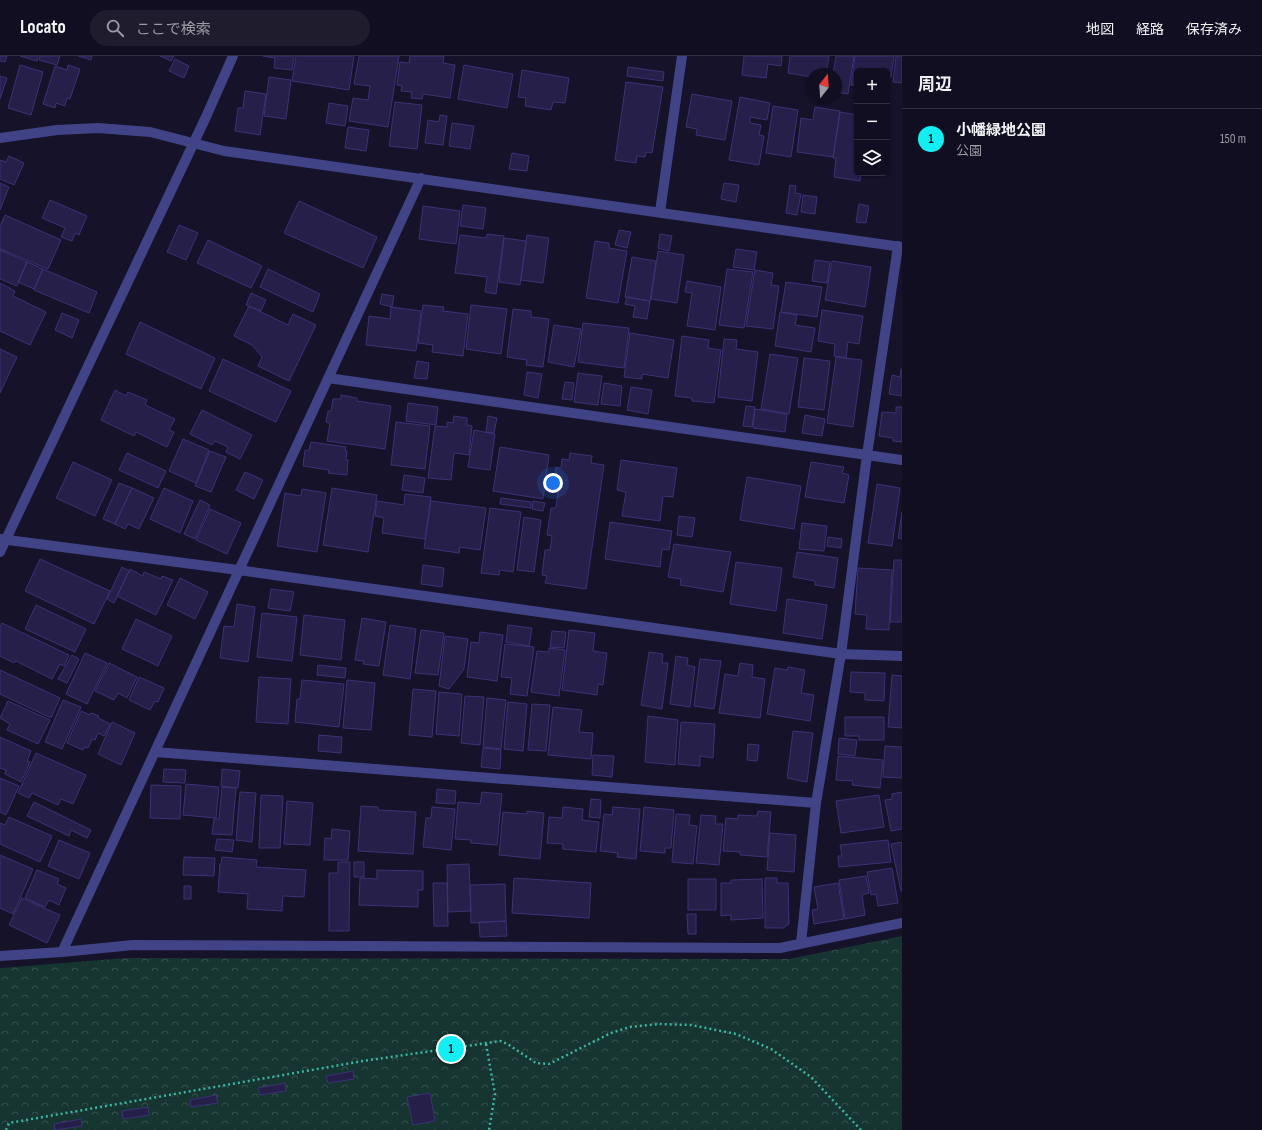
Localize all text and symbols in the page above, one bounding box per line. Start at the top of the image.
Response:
search box [90,10,370,46]
text: Locato [20,16,66,39]
icon: search [104,17,126,39]
text: ここで検索 [136,20,211,39]
text: 地図 [1086,21,1114,38]
text: 経路 [1136,21,1164,38]
text: 保存済み [1186,21,1242,38]
north arrow [806,68,842,104]
map controls [854,68,890,176]
button: + [854,68,890,104]
text: 周辺 [918,75,952,95]
button: − [854,104,890,140]
text: 小幡緑地公園 [956,121,1046,140]
text: 1 [928,131,934,147]
text: 150 m [1220,131,1246,147]
button: layers [854,140,890,176]
text: 公園 [956,143,982,159]
your location [543,473,563,493]
pin: 1 [438,1034,464,1064]

